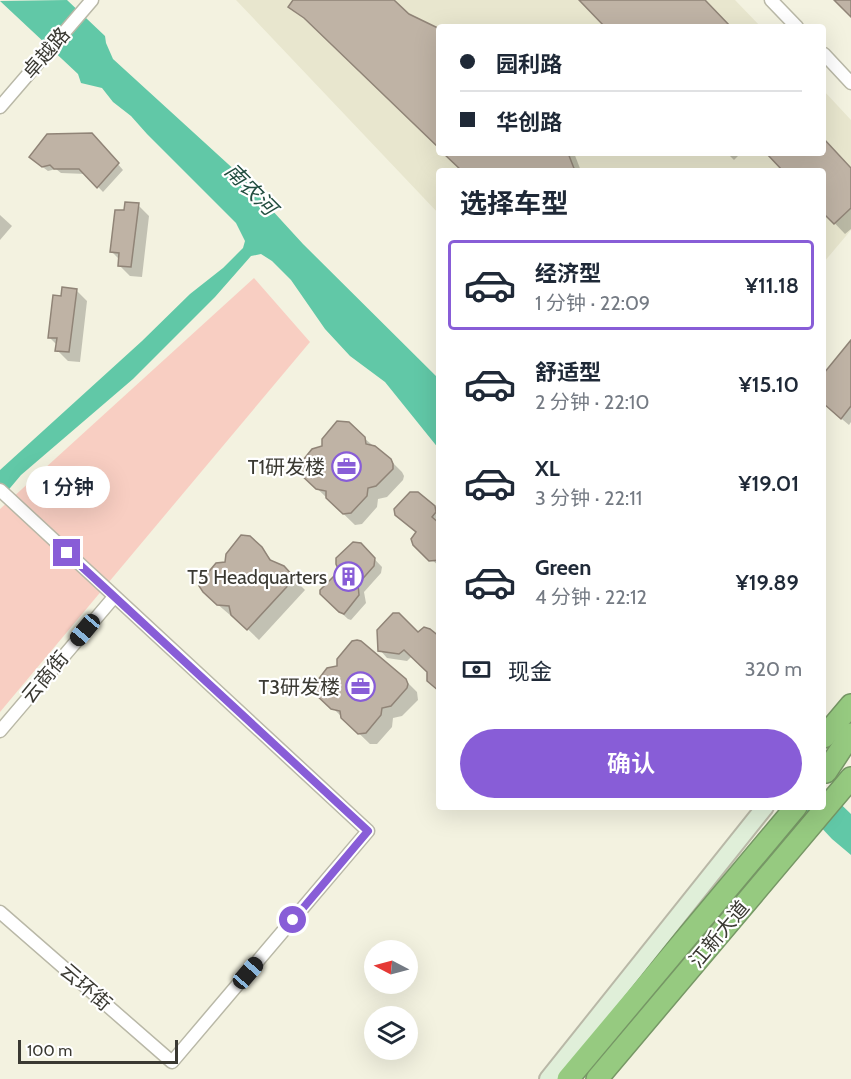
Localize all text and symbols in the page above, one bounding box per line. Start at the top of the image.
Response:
street label: 卓越路 [17,22,75,84]
text: 园利路 [496,51,562,78]
text: 华创路 [496,109,562,136]
water label: 南农河 [220,158,285,223]
text: 选择车型 [460,187,568,220]
icon: car [463,258,517,312]
text: 经济型 [535,260,601,287]
text: ¥11.18 [745,272,799,299]
text: 1 分钟 · 22:09 [535,291,650,315]
icon: car [463,357,517,411]
text: 舒适型 [535,359,601,386]
text: ¥15.10 [739,371,799,398]
text: 2 分钟 · 22:10 [535,390,649,414]
office icon: T1研发楼 [330,451,362,483]
place label: T1研发楼 [248,455,325,479]
text: XL [535,455,560,482]
icon: car [463,456,517,510]
callout: 1 分钟 [25,466,109,508]
text: ¥19.01 [738,470,799,497]
text: 1 分钟 [42,475,94,499]
text: 3 分钟 · 22:11 [535,486,642,510]
route end [53,539,80,566]
text: Green [535,554,591,581]
icon: car [463,555,517,609]
building icon: T5 Headquarters [332,561,364,593]
place label: T5 Headquarters [187,565,327,589]
text: ¥19.89 [736,569,799,596]
text: 4 分钟 · 22:12 [535,585,647,609]
car [67,610,103,650]
street label: 云商街 [17,646,73,708]
icon: cash [460,653,493,686]
text: 320 m [745,657,802,681]
text: 现金 [508,658,552,685]
office icon: T3研发楼 [345,671,377,703]
place label: T3研发楼 [259,675,340,699]
button: 确认 [460,729,802,798]
street label: 江新大道 [684,896,754,972]
route start [279,906,306,933]
north arrow [364,940,418,994]
map controls [364,940,418,1060]
car [229,954,267,992]
street label: 云环街 [55,958,117,1016]
button: layers [364,1006,418,1060]
scale bar [18,1037,178,1064]
text: 100 m [27,1041,72,1060]

